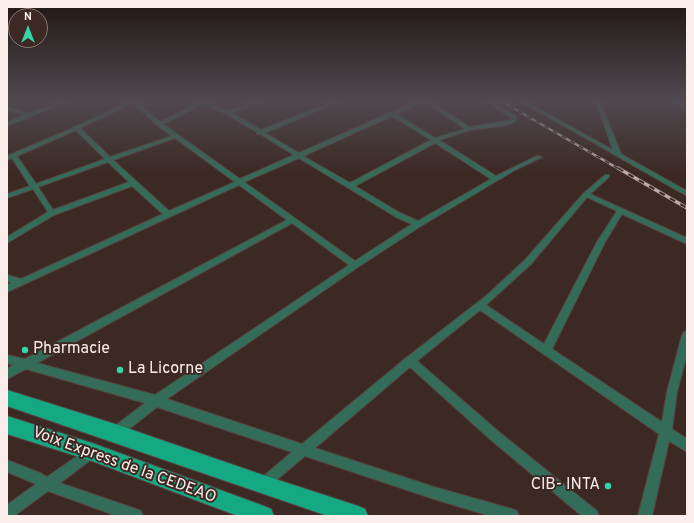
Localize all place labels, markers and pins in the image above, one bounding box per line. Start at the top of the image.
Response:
place label: Pharmacie [33,340,110,360]
marker: Pharmacie [20,345,30,355]
place label: La Licorne [128,360,203,380]
marker: La Licorne [115,365,125,375]
place label: CIB- INTA [531,476,600,496]
marker: CIB- INTA [603,481,613,491]

